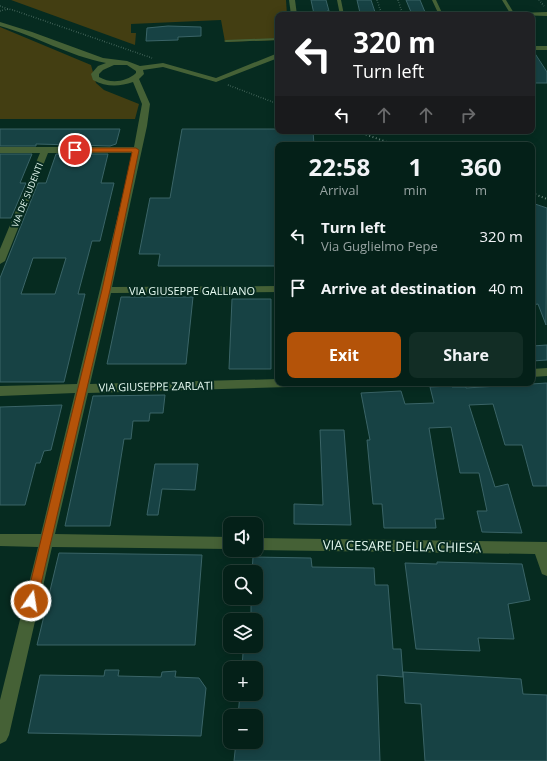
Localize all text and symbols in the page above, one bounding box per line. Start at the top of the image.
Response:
text: 320 m [353,23,436,61]
icon: left [287,28,339,80]
text: Turn left [353,59,424,83]
icon: left [331,104,353,126]
icon: ahead [373,104,395,126]
icon: ahead [415,104,437,126]
icon: right [457,104,479,126]
pin [58,133,92,167]
icon: arrive [64,139,86,161]
text: 22:58 [308,150,370,183]
text: 1 [408,150,422,183]
text: 360 [460,150,502,183]
street label: VIA DE’ SUDENTI [8,161,46,229]
text: Arrival [320,181,359,199]
text: min [404,181,427,199]
text: m [475,181,487,199]
text: Turn left [321,217,386,237]
icon: left [287,225,309,247]
text: 320 m [479,226,523,246]
text: Via Guglielmo Pepe [321,237,438,255]
icon: arrive [287,277,309,299]
text: Arrive at destination [321,278,476,298]
text: 40 m [488,278,523,298]
street label: VIA GIUSEPPE GALLIANO [129,283,255,298]
button: Exit [287,332,401,378]
button: Share [409,332,523,378]
street label: VIA GIUSEPPE ZARLATI [99,377,213,395]
map controls [223,517,263,749]
button: sound [223,517,263,557]
street label: VIA CESARE DELLA CHIESA [323,536,482,556]
button: search [223,565,263,605]
position arrow [10,580,52,622]
button: layers [223,613,263,653]
button: + [223,661,263,701]
button: − [223,709,263,749]

